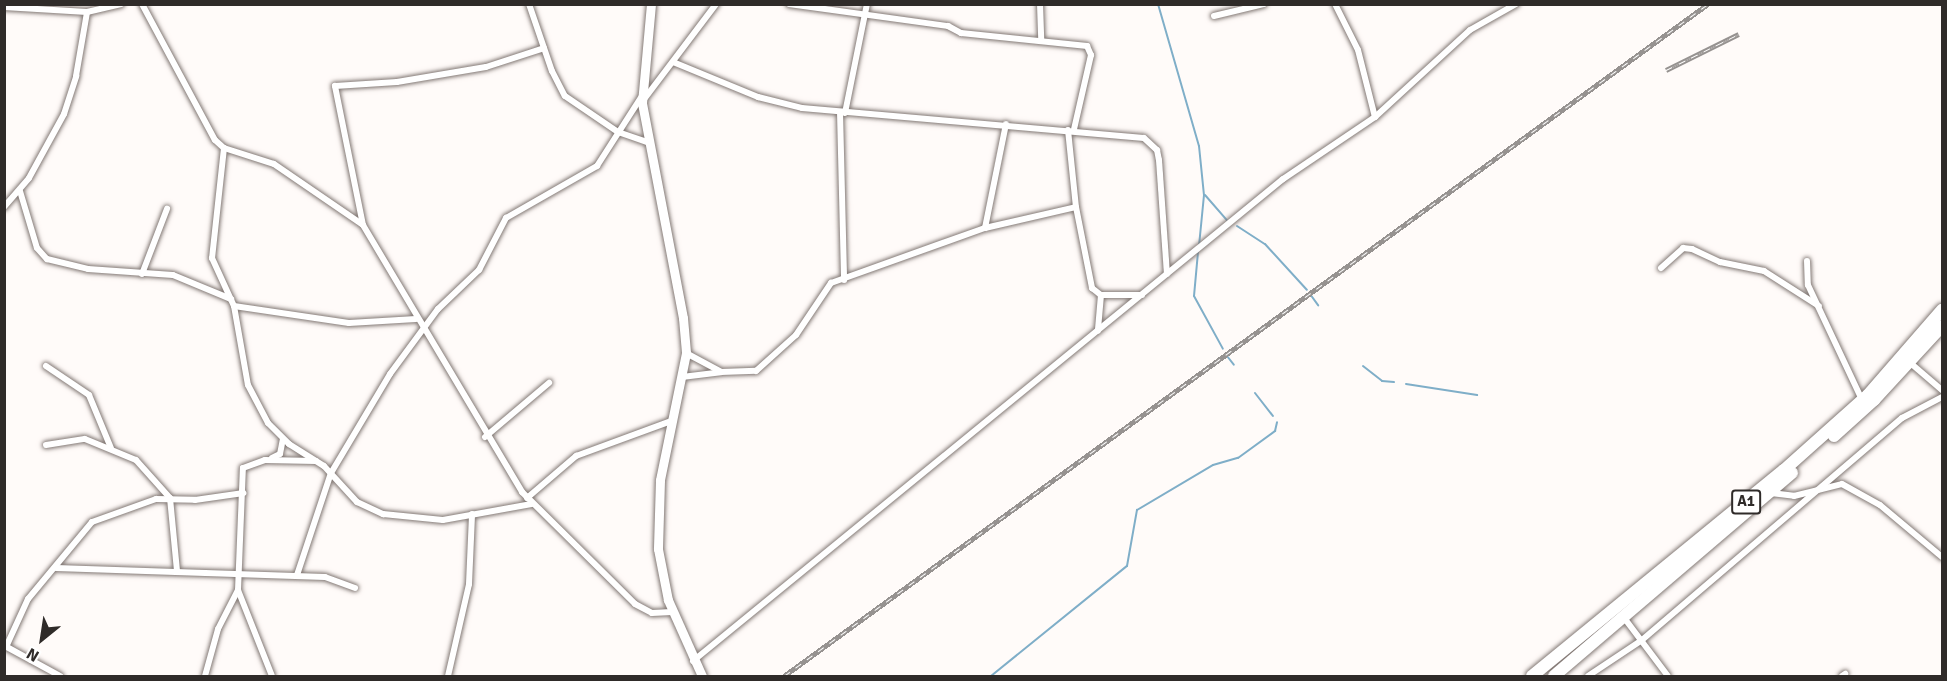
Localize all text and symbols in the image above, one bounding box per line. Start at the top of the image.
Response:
road number: A1 [1731,490,1761,514]
north arrow [12,609,72,669]
text: N [23,643,43,666]

